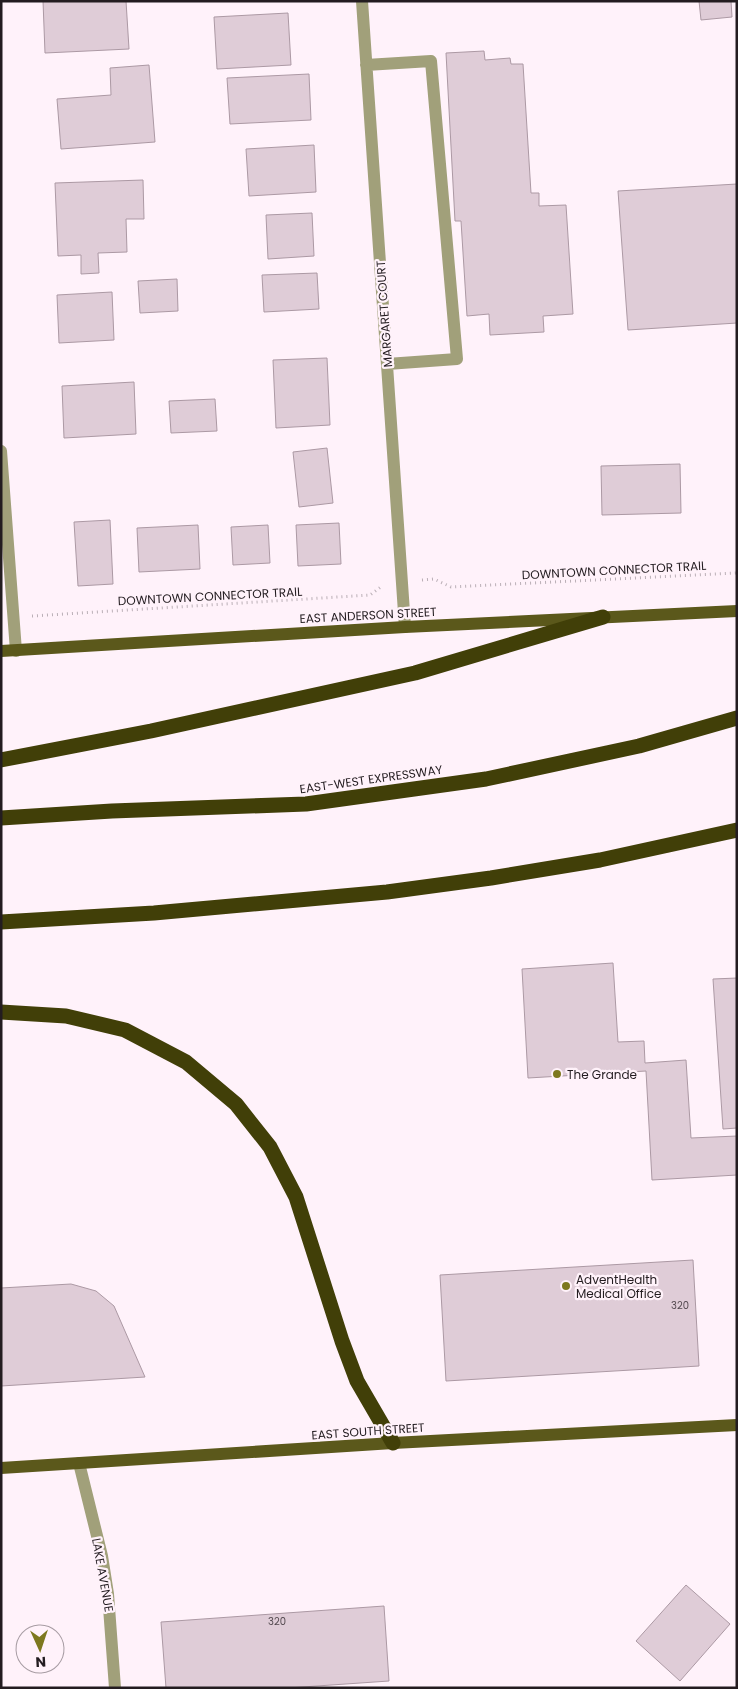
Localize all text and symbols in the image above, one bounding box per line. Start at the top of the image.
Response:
street label: MARGARET COURT [372,260,396,368]
street label: DOWNTOWN CONNECTOR TRAIL [521,557,707,583]
street label: DOWNTOWN CONNECTOR TRAIL [117,583,303,609]
street label: EAST ANDERSON STREET [299,603,437,627]
street label: EAST-WEST EXPRESSWAY [299,761,443,797]
place label: The Grande [567,1066,637,1083]
marker: The Grande [551,1068,563,1080]
place label: AdventHealth Medical Office [576,1271,661,1302]
marker: AdventHealth Medical Office [560,1280,572,1292]
house number: 320 [671,1298,689,1313]
street label: EAST SOUTH STREET [311,1419,426,1443]
street label: LAKE AVENUE [88,1537,118,1613]
house number: 320 [268,1614,286,1629]
north arrow [15,1624,65,1674]
text: N [35,1652,46,1672]

